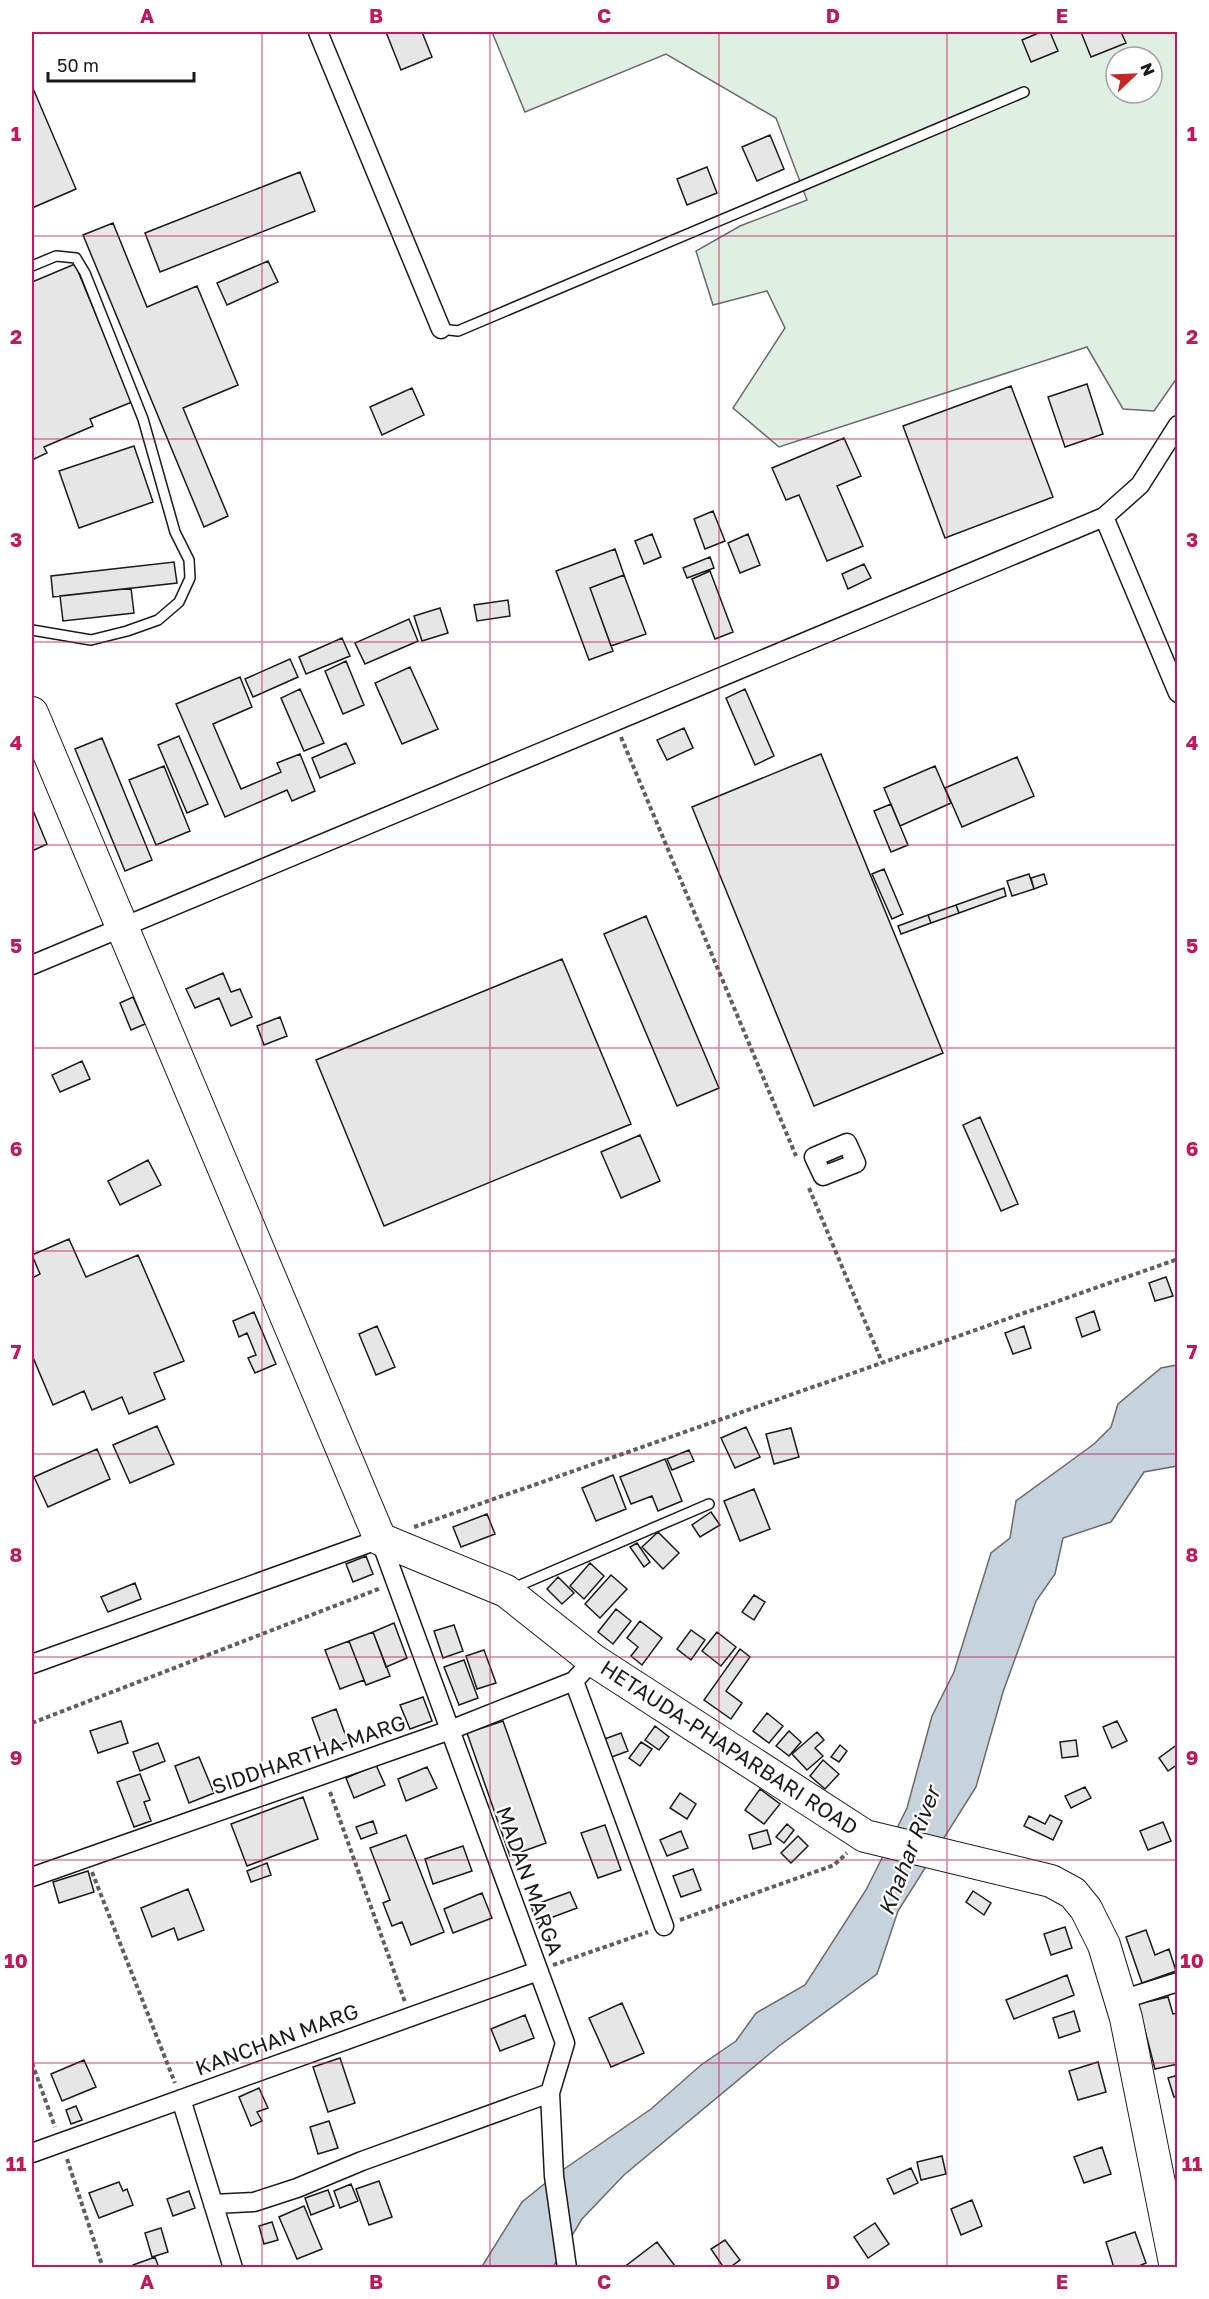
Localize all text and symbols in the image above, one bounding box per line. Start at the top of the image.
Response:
text: A [140,3,154,27]
text: B [369,3,383,27]
text: C [597,3,611,27]
text: D [826,3,840,27]
text: E [1056,3,1068,27]
scale bar [48,45,194,83]
north arrow [1104,45,1164,105]
text: 50 m [57,54,99,76]
text: N [1136,60,1159,79]
text: 1 [11,121,21,145]
text: 1 [1187,121,1197,145]
text: 2 [10,324,22,348]
text: 2 [1186,324,1198,348]
text: 3 [10,527,22,551]
text: 3 [1186,527,1198,551]
text: 4 [10,730,22,754]
text: 4 [1186,730,1198,754]
text: 5 [10,933,22,957]
text: 5 [1186,933,1198,957]
text: 6 [10,1136,22,1160]
text: 6 [1186,1136,1198,1160]
text: 7 [11,1339,22,1363]
text: 7 [1187,1339,1198,1363]
text: 8 [10,1542,22,1566]
text: 8 [1186,1542,1198,1566]
street label: HETAUDA-PHAPARBARI ROAD [596,1654,863,1840]
street label: SIDDHARTHA MARG [208,1709,409,1799]
text: 9 [10,1745,22,1769]
text: 9 [1186,1745,1198,1769]
water label: Khahar River [872,1780,947,1919]
street label: MADAN MARGA [491,1803,569,1959]
text: 10 [4,1948,28,1972]
text: 10 [1180,1948,1204,1972]
street label: KANCHAN MARG [192,1997,362,2081]
text: 11 [6,2151,26,2175]
text: 11 [1182,2151,1202,2175]
text: A [140,2269,154,2293]
text: B [369,2269,383,2293]
text: C [597,2269,611,2293]
text: D [826,2269,840,2293]
text: E [1056,2269,1068,2293]

